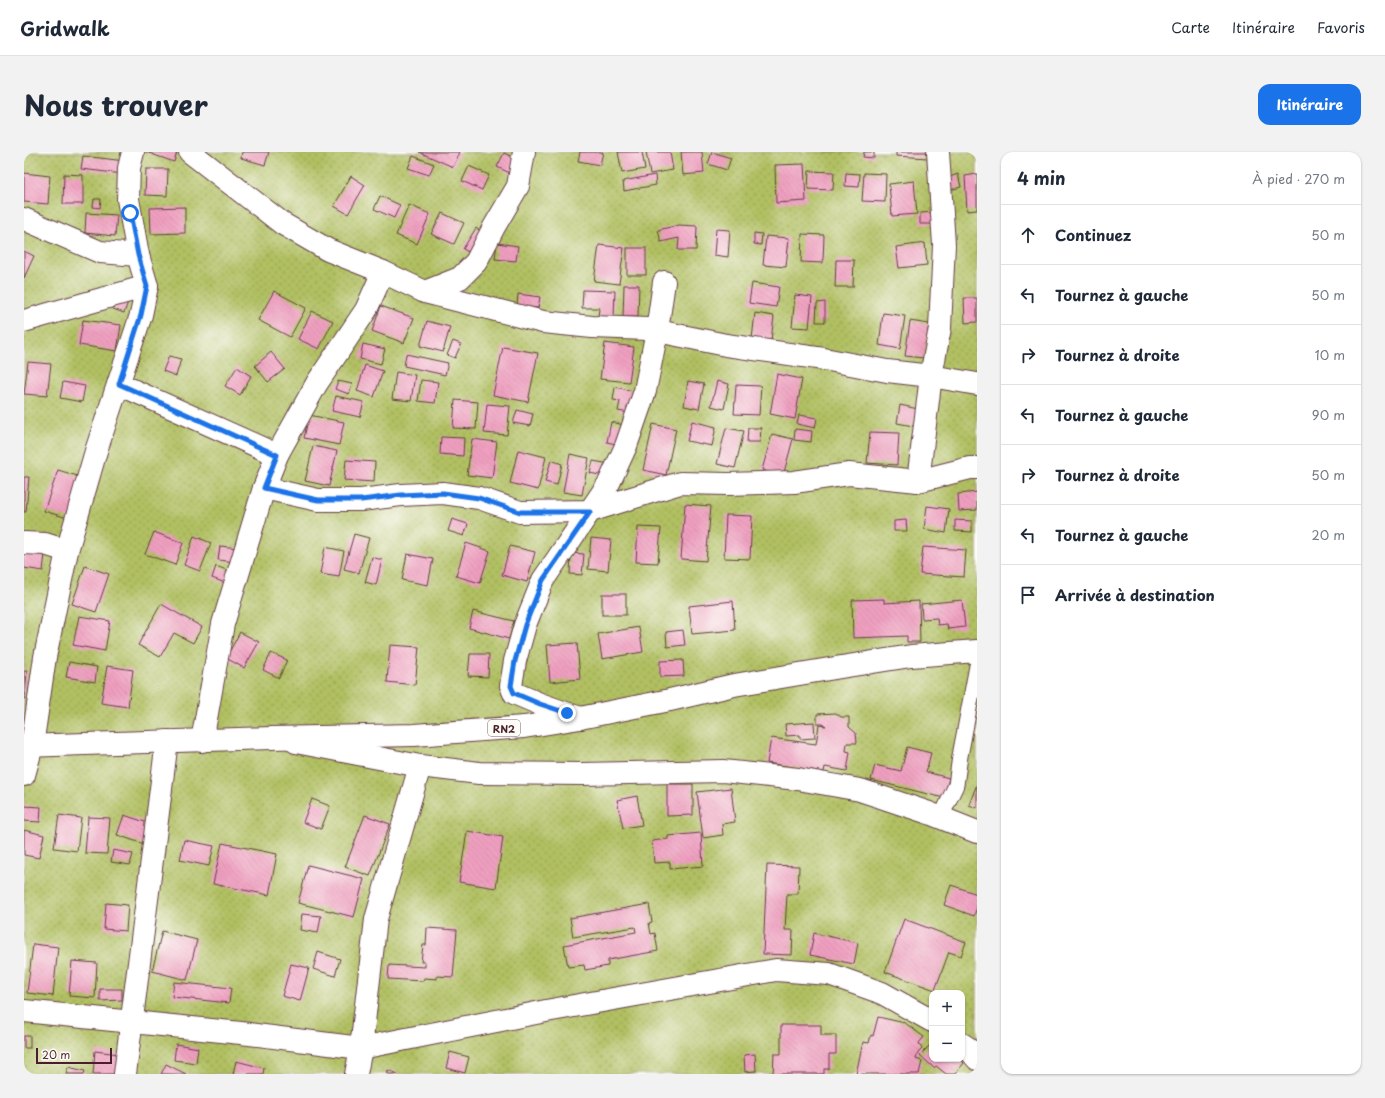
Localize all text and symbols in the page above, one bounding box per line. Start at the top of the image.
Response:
text: Gridwalk [20,14,110,42]
text: Carte [1171,17,1210,38]
text: Itinéraire [1232,17,1295,38]
text: Favoris [1317,17,1365,38]
text: Nous trouver [24,83,208,126]
button: Itinéraire [1258,84,1361,125]
text: 4 min [1017,165,1065,191]
text: À pied · 270 m [1252,169,1345,188]
route start [121,204,139,222]
text: Continuez [1055,223,1131,246]
icon: ahead [1017,224,1039,246]
text: 50 m [1311,225,1345,244]
text: Tournez à gauche [1055,283,1189,306]
icon: left [1017,284,1039,306]
text: 50 m [1311,285,1345,304]
text: Tournez à droite [1055,343,1180,366]
icon: right [1017,344,1039,366]
text: 10 m [1315,345,1345,364]
text: Tournez à gauche [1055,403,1189,426]
icon: left [1017,404,1039,426]
text: 90 m [1312,405,1345,424]
text: Tournez à droite [1055,463,1180,486]
icon: right [1017,464,1039,486]
text: 50 m [1311,465,1345,484]
text: Tournez à gauche [1055,523,1189,546]
icon: left [1017,524,1039,546]
text: 20 m [1311,525,1345,544]
text: Arrivée à destination [1055,583,1215,606]
icon: arrive [1017,584,1039,606]
route end [558,704,576,722]
road number: RN2 [488,720,520,736]
map controls [929,990,965,1062]
button: + [929,990,965,1026]
button: − [929,1026,965,1062]
scale bar [36,1046,112,1065]
text: 20 m [42,1046,70,1063]

